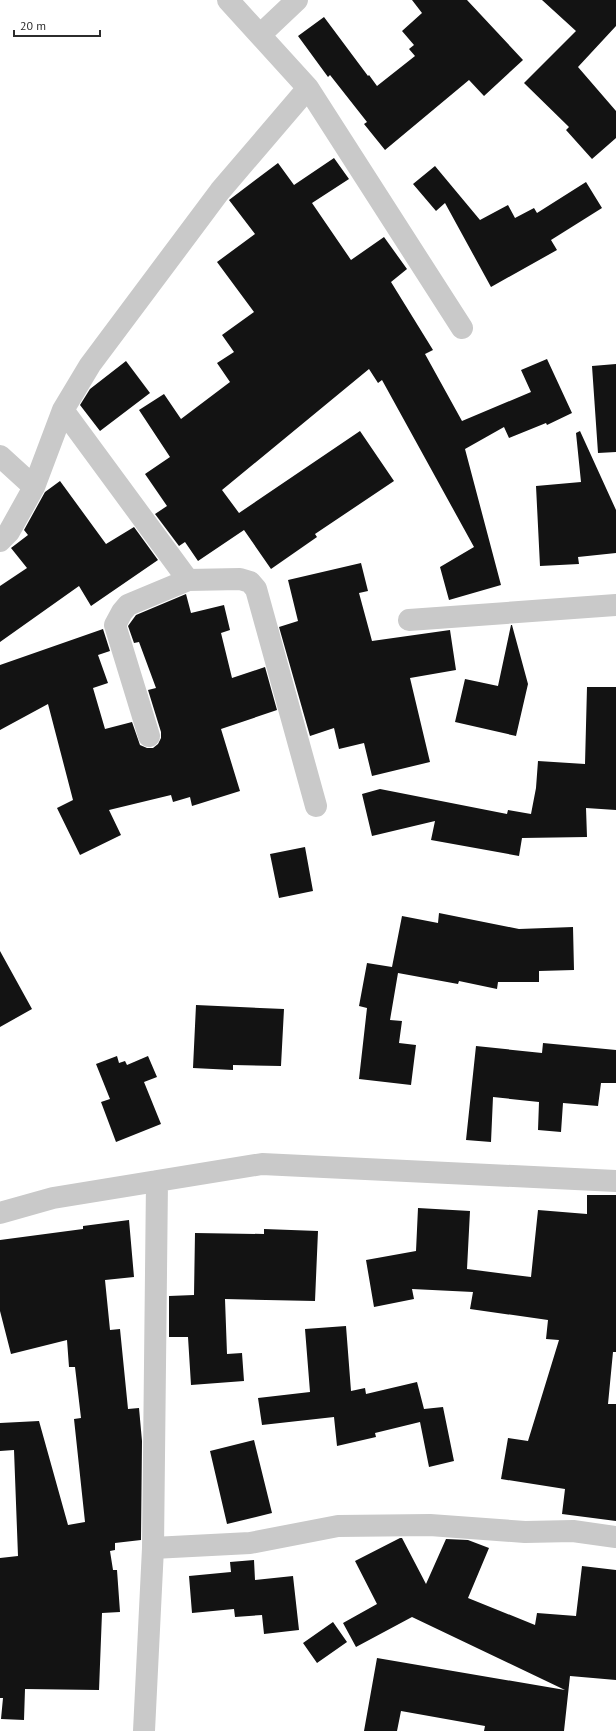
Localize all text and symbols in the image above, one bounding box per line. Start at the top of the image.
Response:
scale bar [14,12,100,38]
text: 20 m [20,18,46,33]

